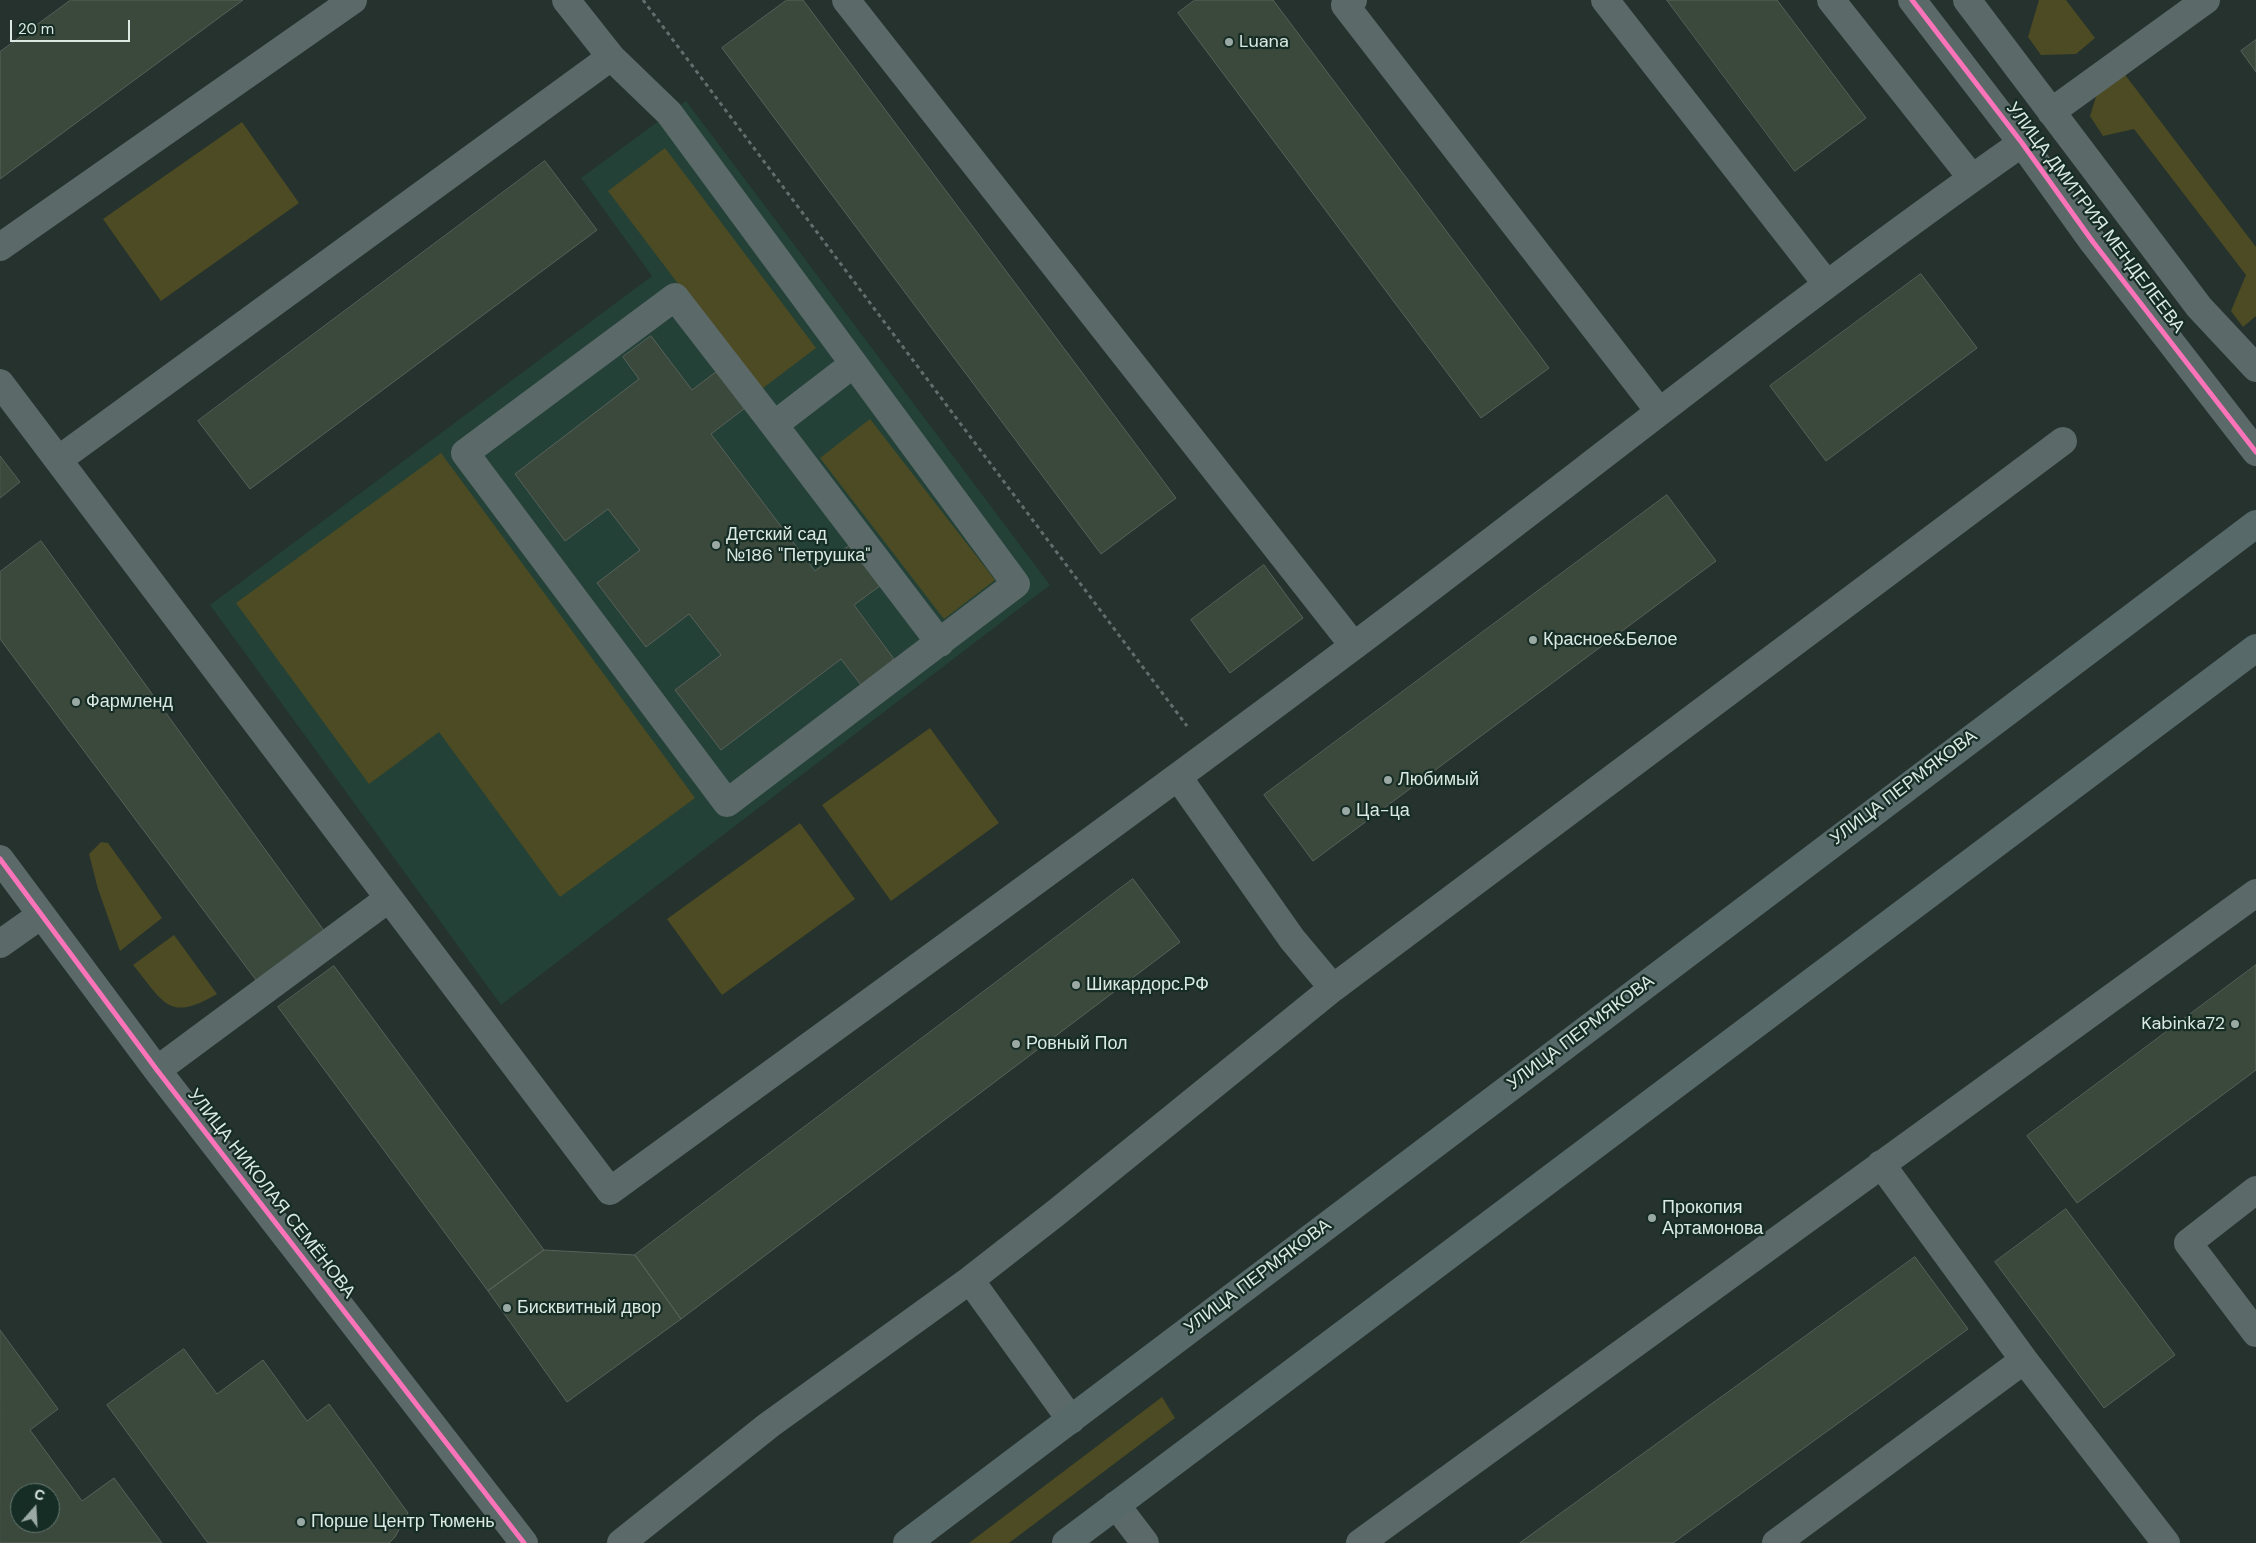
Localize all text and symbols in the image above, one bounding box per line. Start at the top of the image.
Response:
scale bar [12,10,132,42]
text: 20 m [18,19,54,39]
place label: Luana [1239,31,1289,53]
marker: Luana [1223,36,1235,48]
street label: УЛИЦА ДМИТРИЯ МЕНДЕЛЕЕВА [2001,99,2189,337]
place label: Детский сад №186 "Петрушка" [726,524,871,566]
marker: Детский сад №186 "Петрушка" [710,539,722,551]
place label: Красное&Белое [1543,629,1678,651]
marker: Красное&Белое [1527,634,1539,646]
place label: Фармленд [86,691,173,713]
marker: Фармленд [70,696,82,708]
street label: УЛИЦА ПЕРМЯКОВА [1826,726,1982,850]
place label: Любимый [1398,769,1479,791]
marker: Любимый [1382,774,1394,786]
place label: Ца-ца [1356,800,1410,822]
marker: Ца-ца [1340,805,1352,817]
street label: УЛИЦА ПЕРМЯКОВА [1503,971,1659,1095]
place label: Шикардорс.РФ [1086,974,1209,996]
marker: Шикардорс.РФ [1070,979,1082,991]
place label: Kabinka72 [2141,1013,2225,1035]
marker: Kabinka72 [2229,1018,2241,1030]
place label: Ровный Пол [1026,1033,1128,1055]
marker: Ровный Пол [1010,1038,1022,1050]
street label: УЛИЦА НИКОЛАЯ СЕМЁНОВА [183,1085,359,1303]
place label: Прокопия Артамонова [1662,1197,1763,1240]
marker: Прокопия Артамонова [1646,1212,1658,1224]
street label: УЛИЦА ПЕРМЯКОВА [1180,1215,1336,1339]
place label: Бисквитный двор [517,1297,661,1319]
marker: Бисквитный двор [501,1302,513,1314]
north arrow [10,1483,60,1533]
text: С [32,1485,47,1505]
place label: Порше Центр Тюмень [311,1511,495,1533]
marker: Порше Центр Тюмень [295,1516,307,1528]

